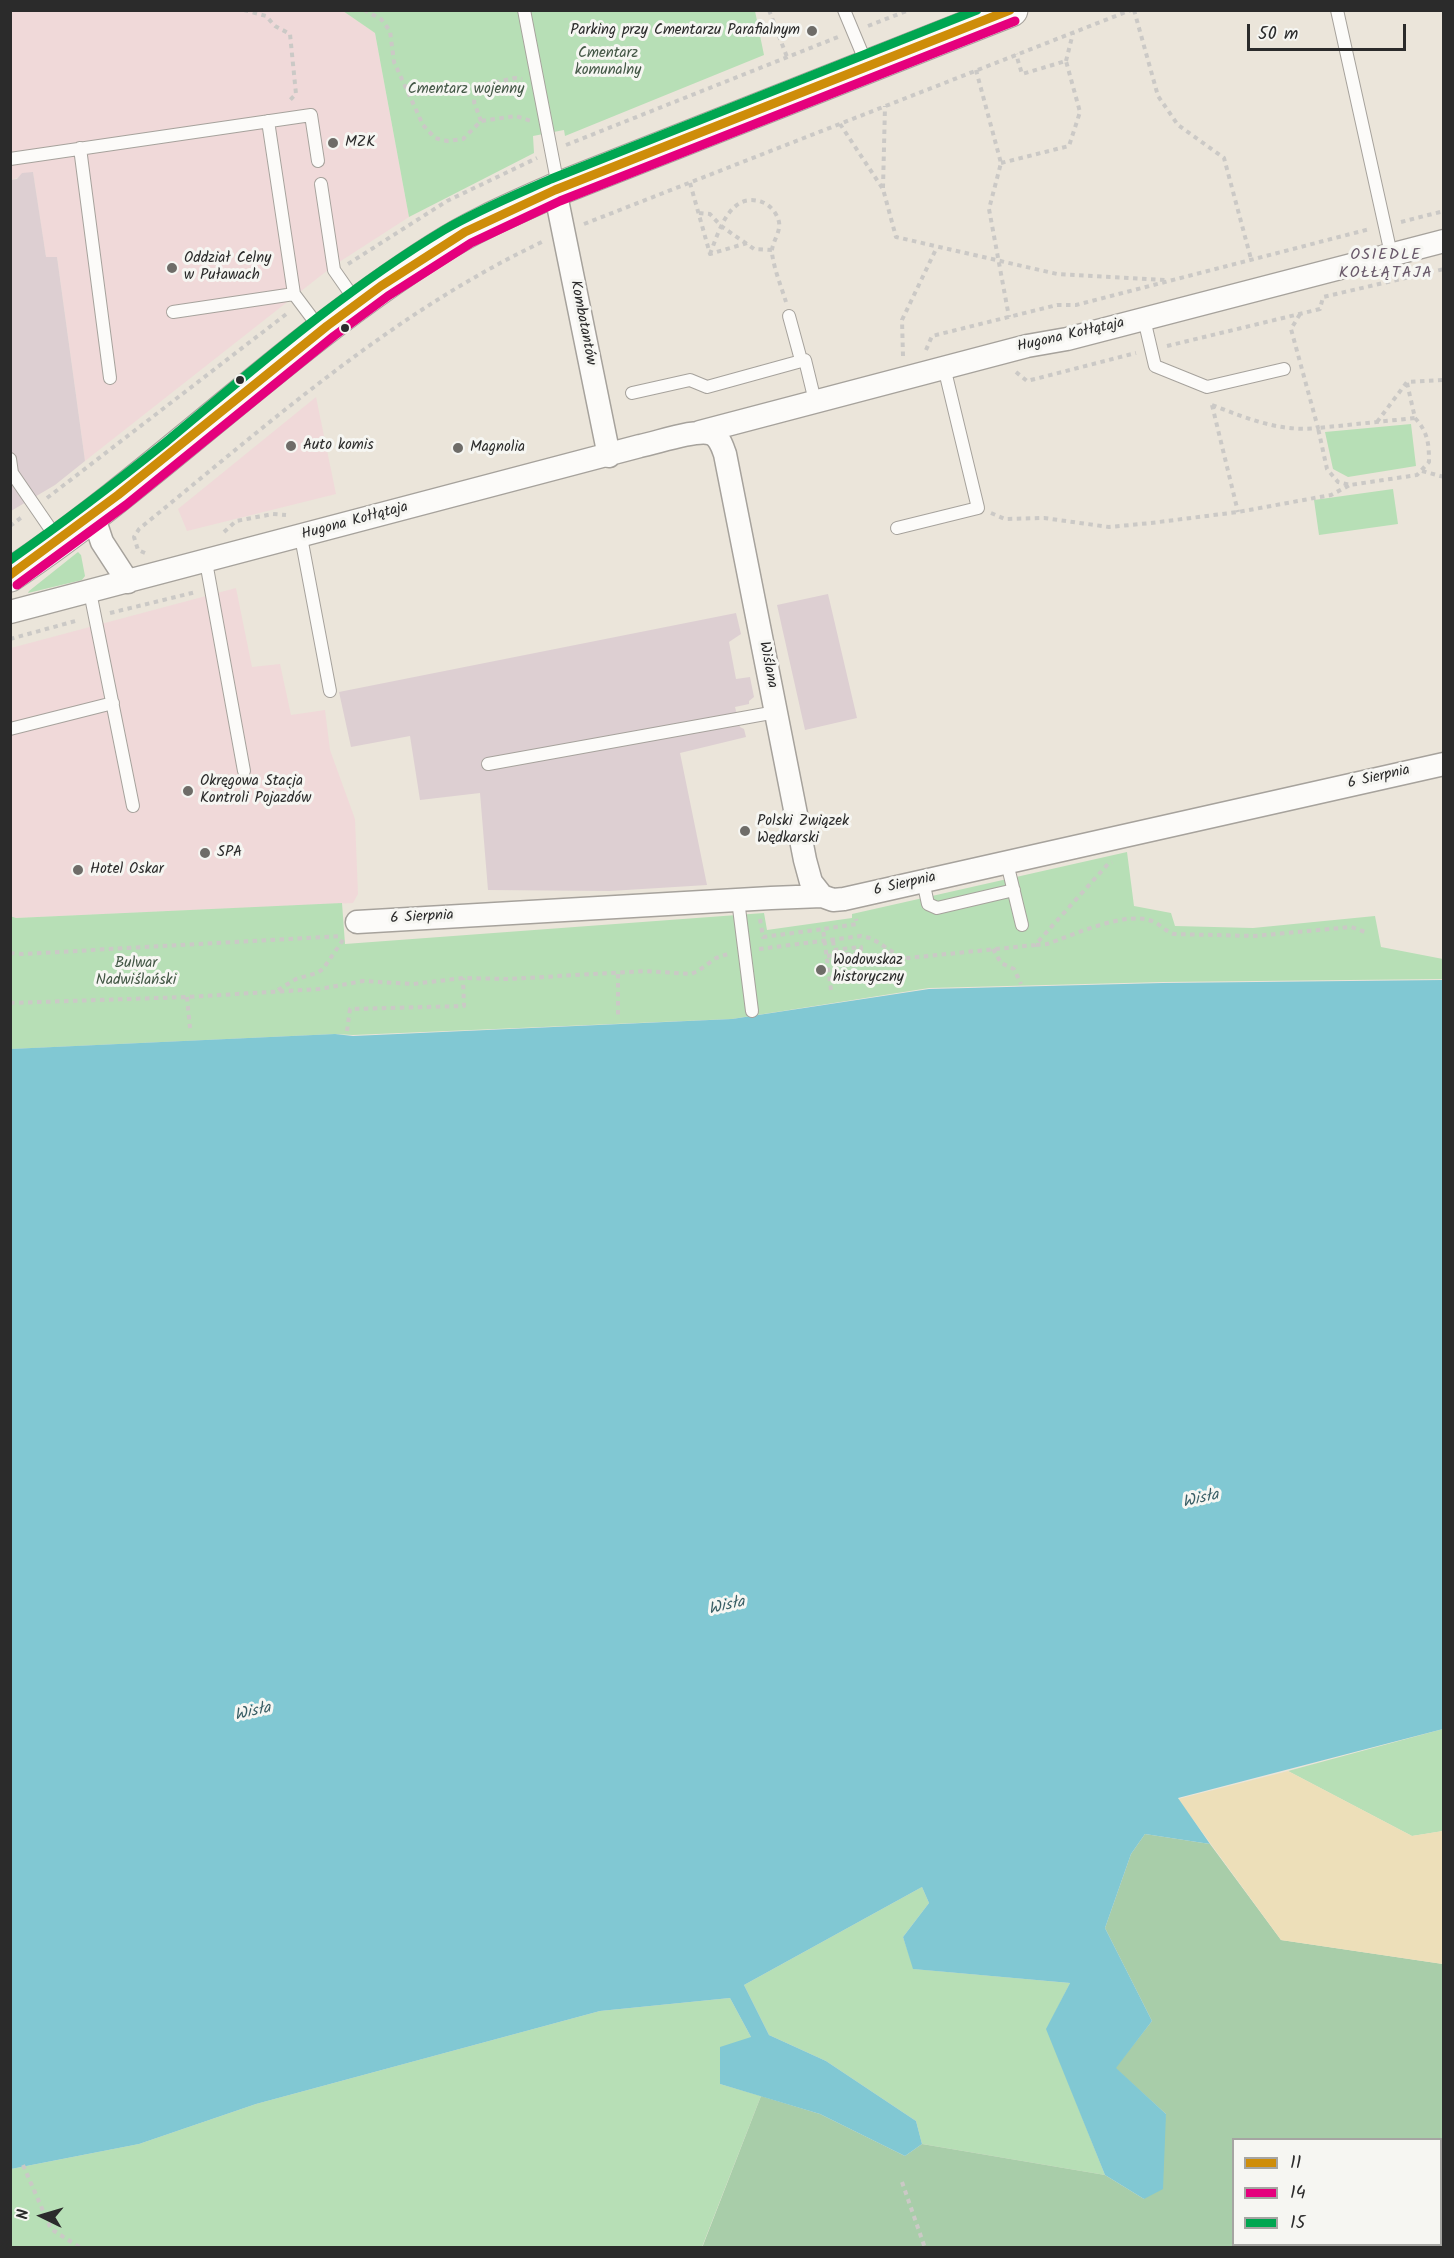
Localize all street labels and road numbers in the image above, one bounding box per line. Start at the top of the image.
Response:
street label: Kombatantów [565,279,599,367]
street label: Hugona Kołłątaja [1016,315,1126,357]
street label: Hugona Kołłątaja [300,499,410,545]
street label: Wiślana [754,640,780,690]
street label: 6 Sierpnia [1346,762,1412,794]
street label: 6 Sierpnia [872,869,938,901]
street label: 6 Sierpnia [390,907,454,929]

